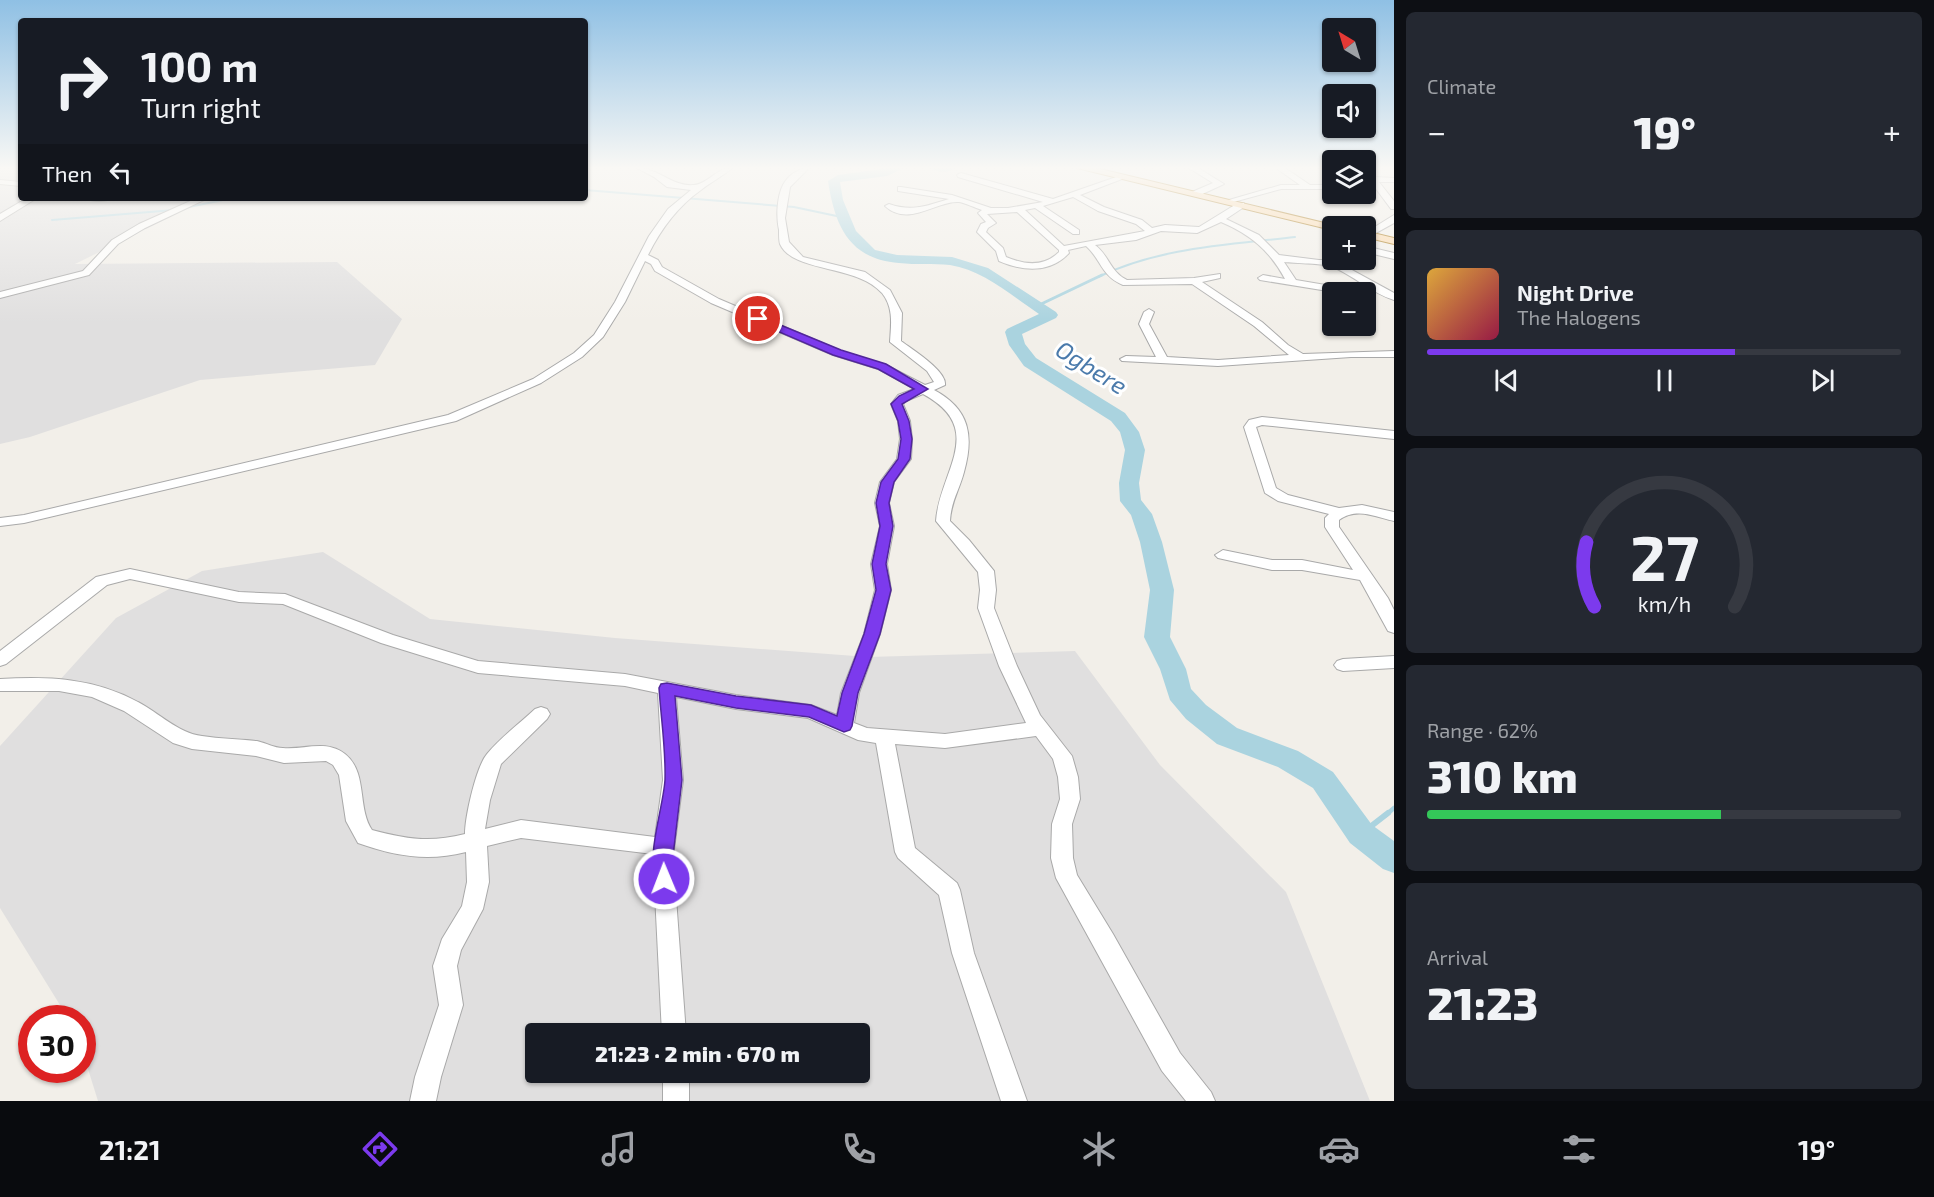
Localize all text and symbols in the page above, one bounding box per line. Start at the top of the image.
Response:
north arrow [1322,18,1376,72]
map controls [1322,18,1376,336]
text: 100 m [141,40,258,90]
icon: right [42,42,120,120]
text: Climate [1427,74,1496,98]
button: sound [1322,84,1376,138]
text: Turn right [141,91,261,123]
text: 19° [1633,104,1696,158]
text: − [1427,111,1446,151]
text: + [1883,111,1901,151]
button: layers [1322,150,1376,204]
icon: left [104,156,137,189]
text: Then [42,160,92,186]
button: + [1322,216,1376,270]
text: Night Drive [1517,279,1634,305]
button: − [1322,282,1376,336]
pin [732,293,783,344]
icon: arrive [741,302,774,335]
text: The Halogens [1517,305,1641,329]
water label: Ogbere [1051,334,1133,400]
icon: previous [1490,364,1523,397]
icon: pause [1648,364,1681,397]
icon: next [1806,364,1839,397]
text: 27 [1629,520,1699,595]
text: km/h [1637,592,1691,617]
text: Range · 62% [1427,718,1538,742]
text: 310 km [1427,748,1578,802]
position arrow [632,847,696,911]
text: Arrival [1427,945,1488,969]
text: 21:23 [1427,975,1538,1029]
speed limit sign: 30 [18,1005,96,1083]
text: 21:23 · 2 min · 670 m [595,1040,800,1066]
icon: directions [359,1128,401,1170]
icon: music [598,1128,640,1170]
icon: phone [838,1128,880,1170]
icon: climate [1078,1128,1120,1170]
icon: car [1318,1128,1360,1170]
icon: filters [1558,1128,1600,1170]
text: 21:21 [99,1133,161,1165]
text: 19° [1798,1133,1835,1165]

